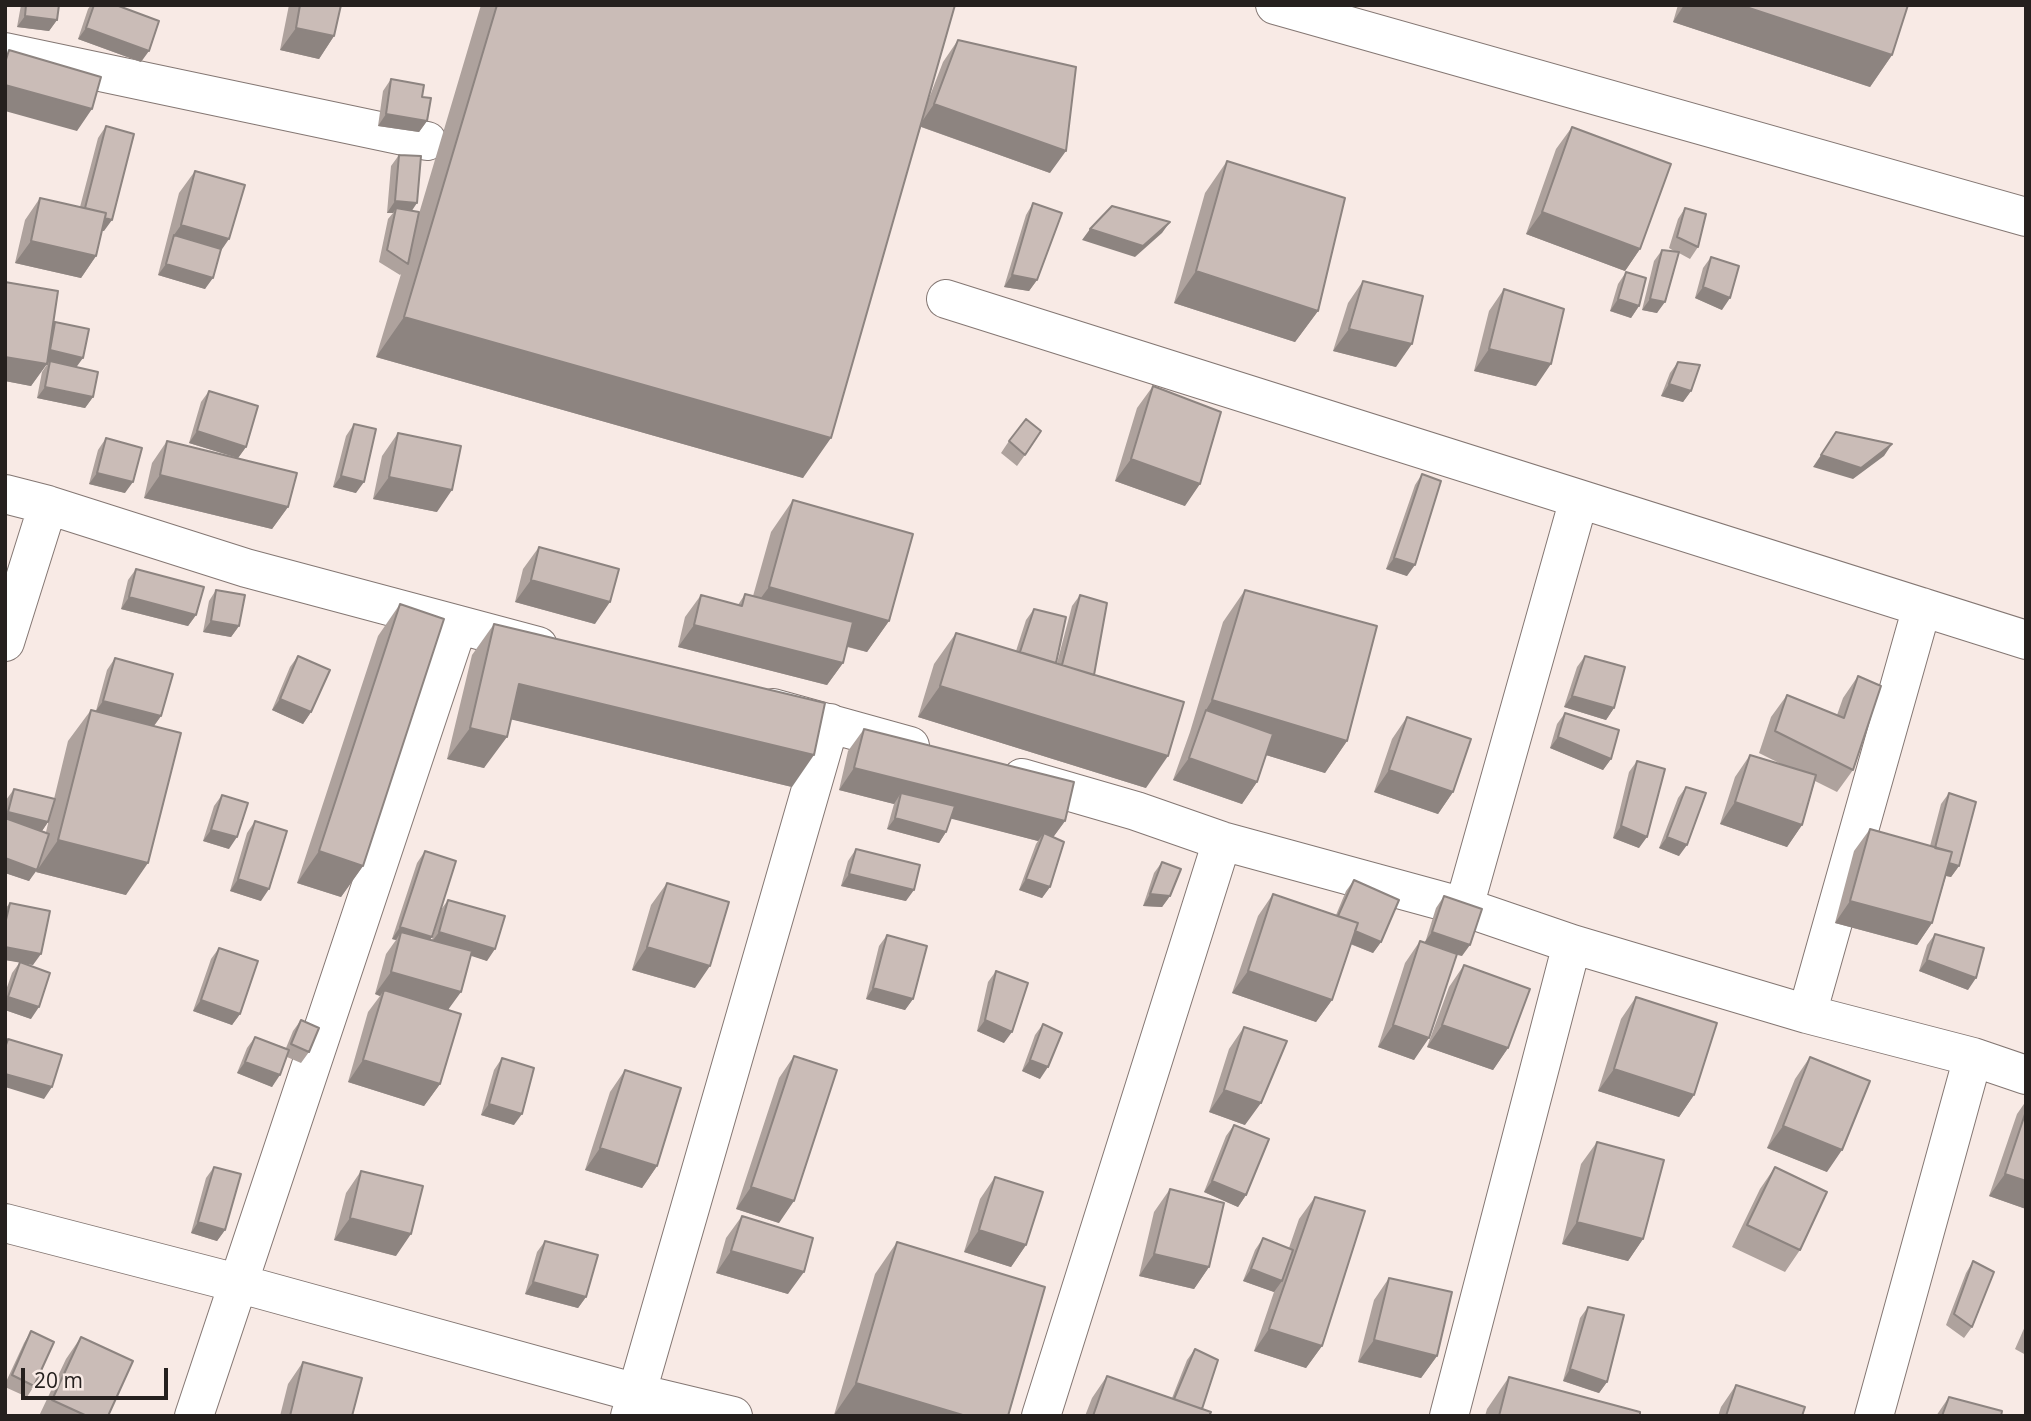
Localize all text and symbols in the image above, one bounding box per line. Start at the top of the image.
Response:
scale bar [24,1354,172,1398]
text: 20 m [34,1366,83,1394]

